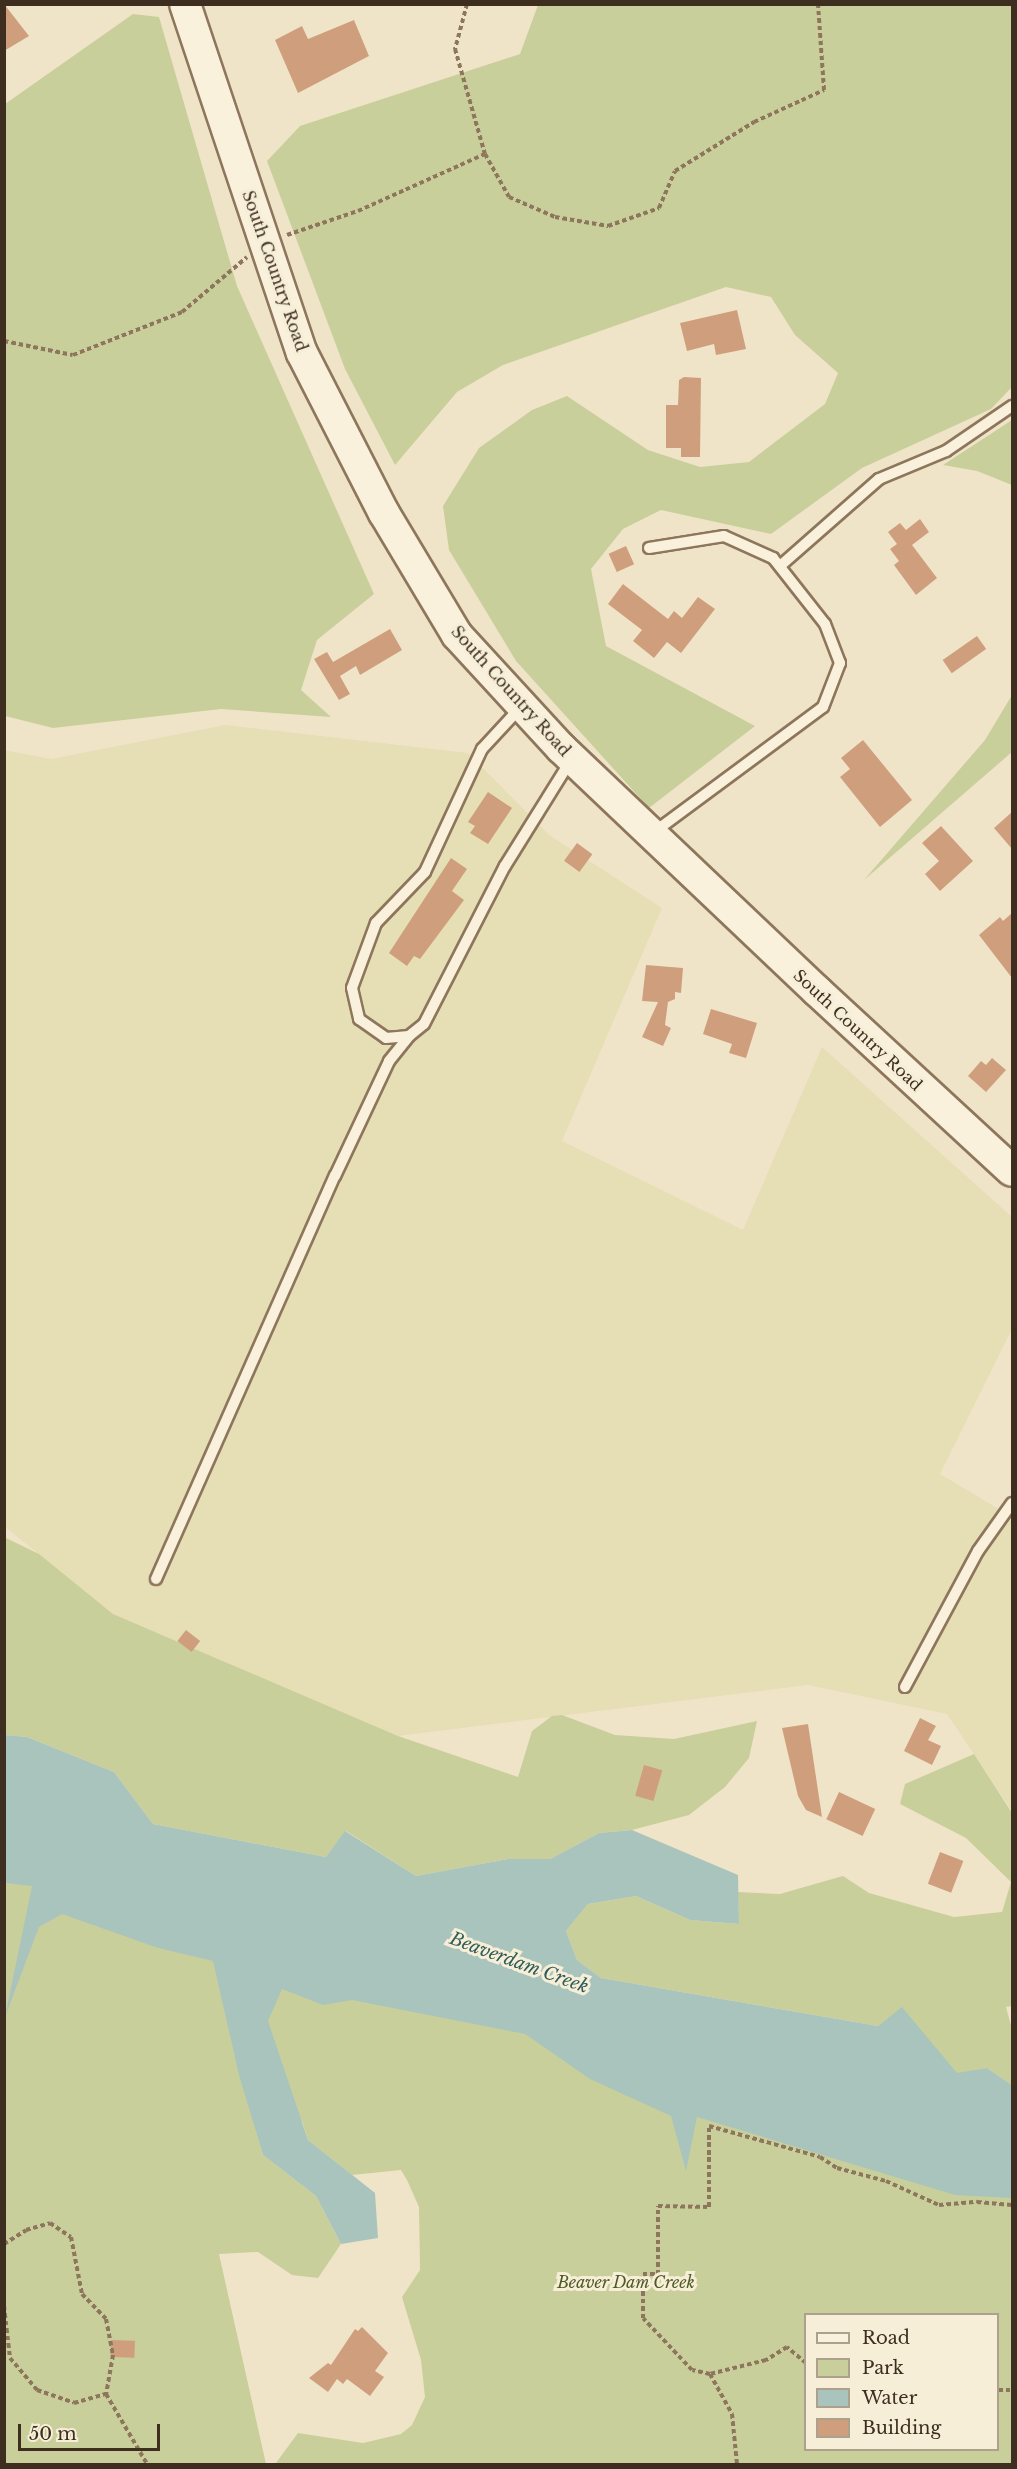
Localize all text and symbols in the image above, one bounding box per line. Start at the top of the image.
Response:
street label: South Country Road [238,188,312,354]
street label: South Country Road [447,622,575,760]
street label: South Country Road [790,965,926,1095]
water label: Beaverdam Creek [447,1928,591,1998]
park label: Beaver Dam Creek [557,2272,695,2292]
legend [804,2313,999,2451]
text: Road [862,2327,910,2349]
text: Park [862,2357,904,2379]
text: Water [862,2387,917,2409]
scale bar [21,2412,164,2450]
text: Building [862,2417,941,2439]
text: 50 m [29,2423,77,2445]

